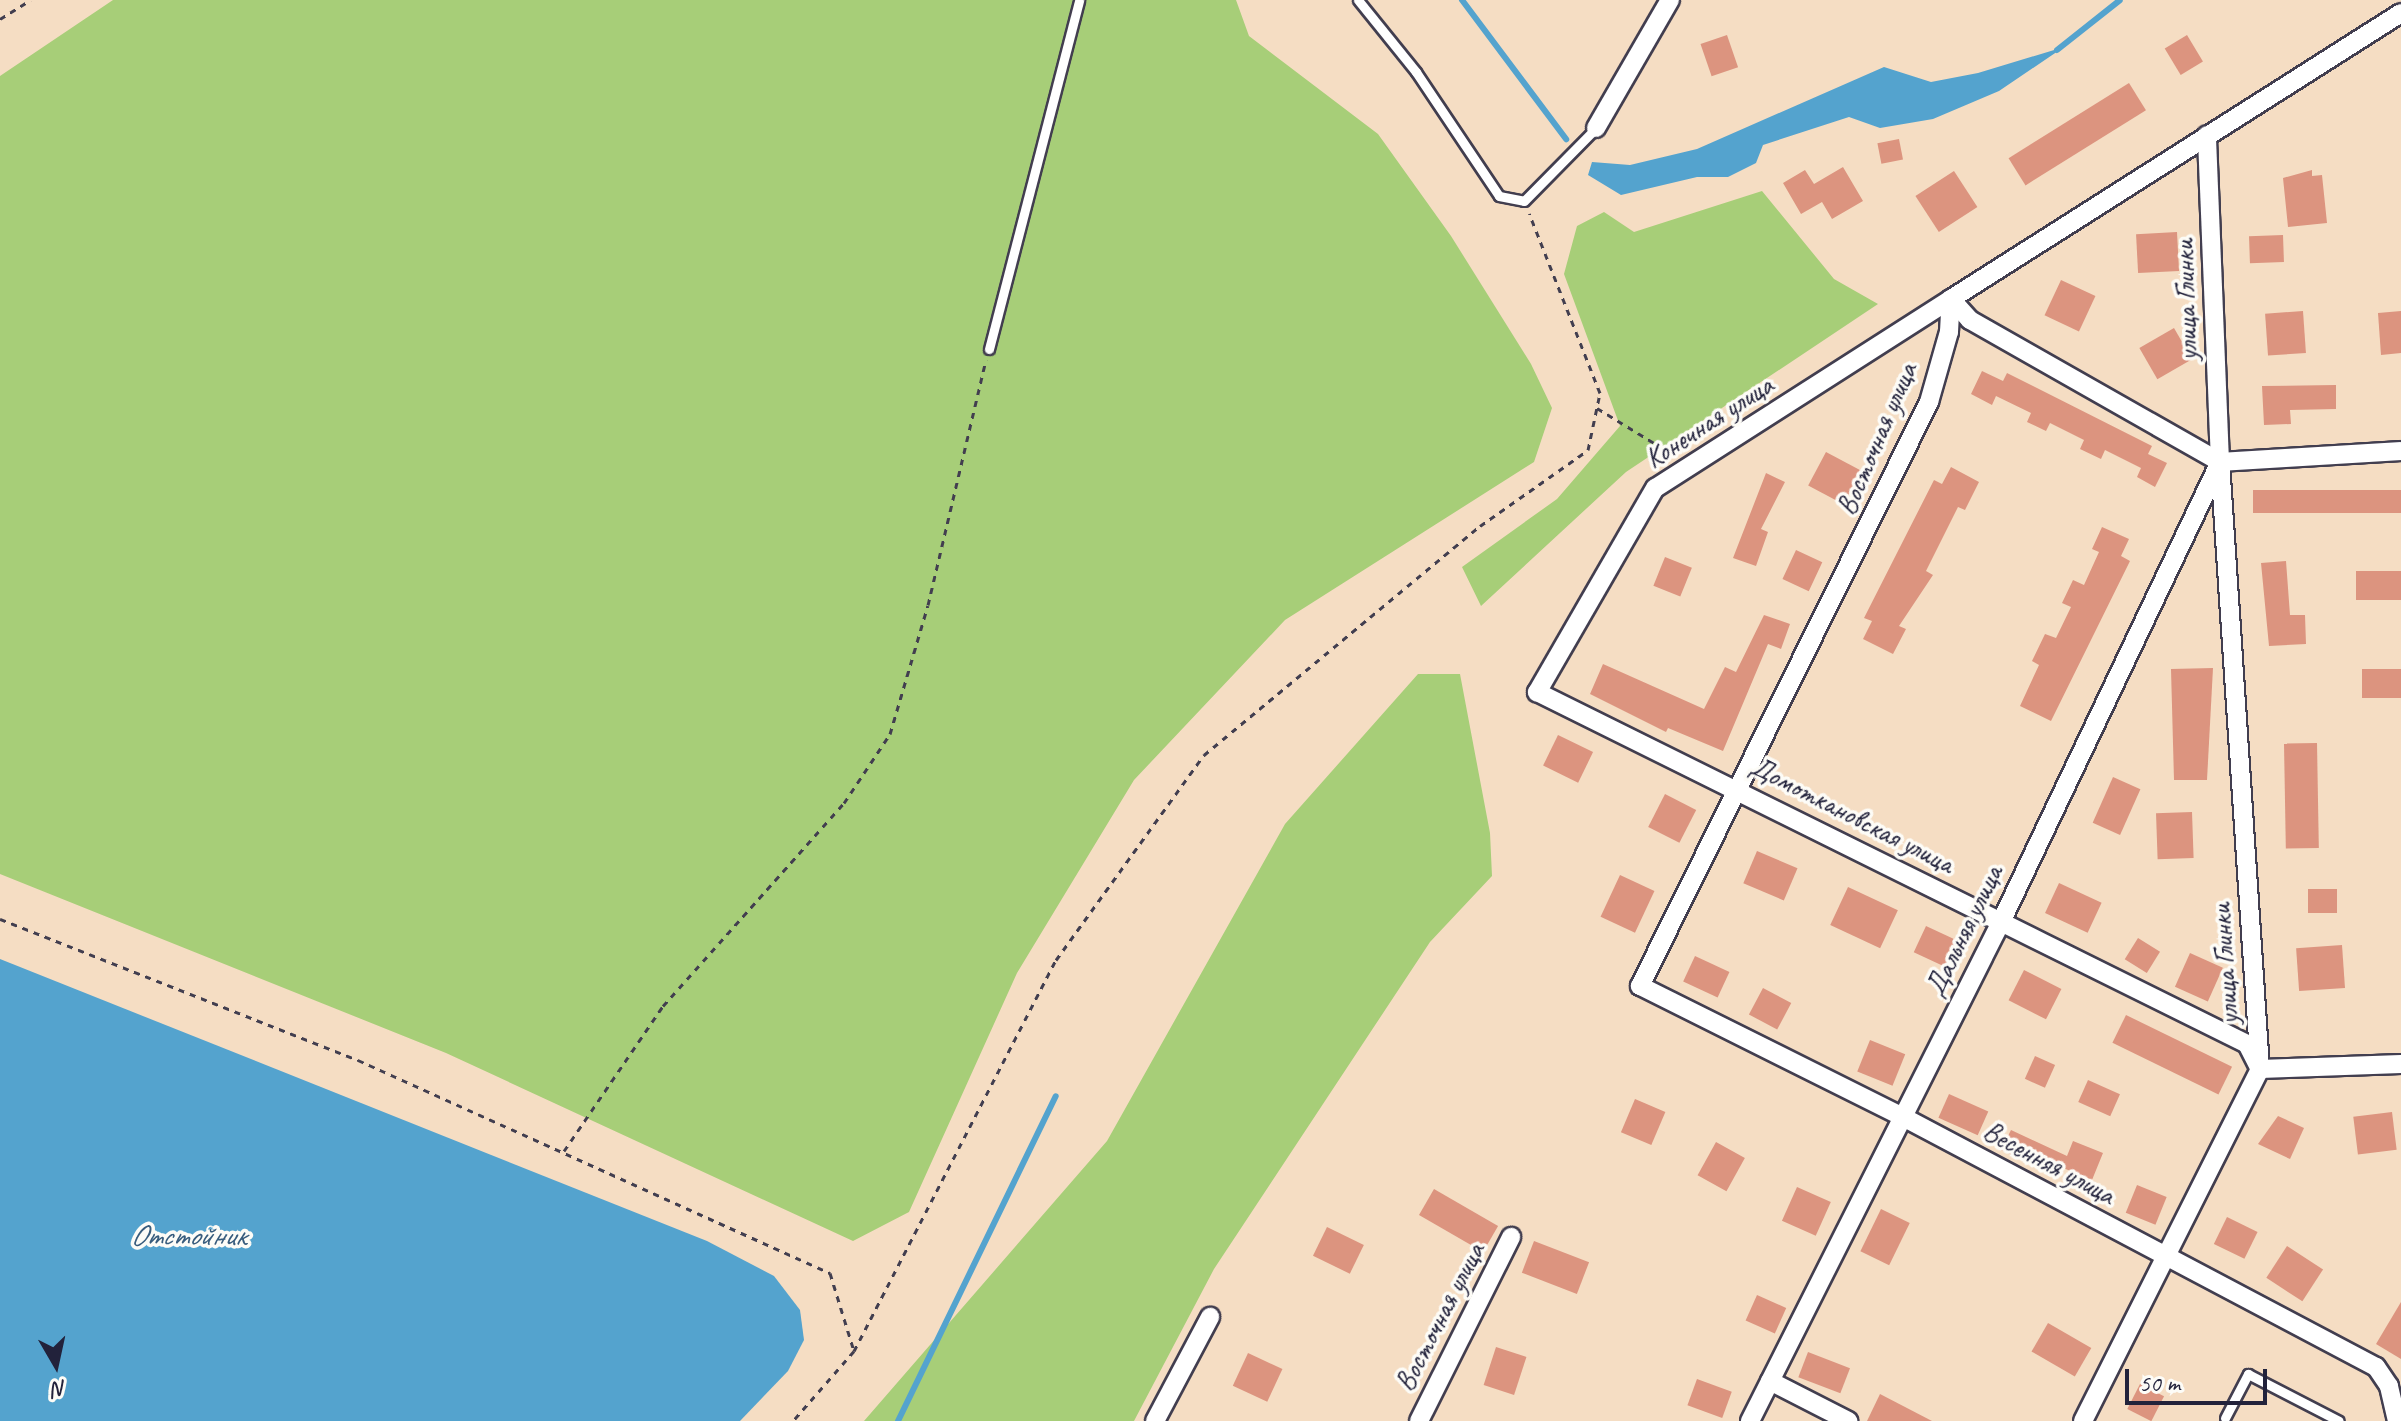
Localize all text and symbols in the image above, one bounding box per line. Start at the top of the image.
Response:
street label: улица Глинки [2167,238,2205,362]
street label: Восточная улица [1829,357,1925,521]
street label: Конечная улица [1638,368,1780,476]
street label: Домоткановская улица [1744,749,1960,881]
street label: Дальняя улица [1918,860,2010,1002]
street label: улица Глинки [2204,902,2246,1026]
street label: Весенняя улица [1977,1114,2121,1212]
water label: Отстойник [130,1217,246,1253]
street label: Восточная улица [1388,1236,1492,1398]
north arrow [16,1325,96,1405]
scale bar [2129,1353,2271,1403]
text: 50 m [2139,1368,2180,1398]
text: N [51,1374,69,1404]

